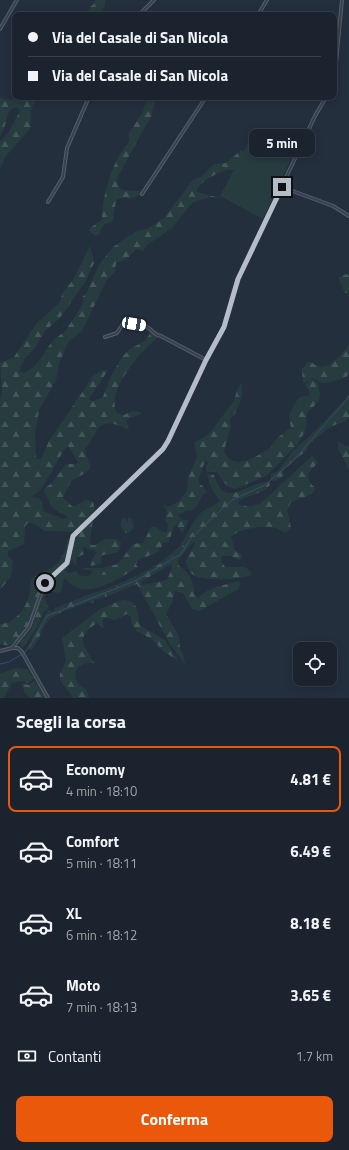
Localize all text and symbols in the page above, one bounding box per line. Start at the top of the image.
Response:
text: Via del Casale di San Nicola [52,26,228,49]
text: Via del Casale di San Nicola [52,64,228,87]
callout: 5 min [249,129,315,157]
text: 5 min [266,133,298,153]
route end [273,178,291,196]
car [121,316,147,332]
route start [36,574,54,592]
map controls [293,642,337,686]
button: locate [293,642,337,686]
text: Scegli la corsa [16,708,126,735]
text: Economy [66,758,125,781]
icon: car [18,761,54,797]
text: 4.81 € [290,768,331,791]
text: 4 min · 18:10 [66,781,137,801]
text: Comfort [66,830,119,853]
icon: car [18,833,54,869]
text: 6.49 € [290,840,331,863]
text: 5 min · 18:11 [66,853,137,873]
text: XL [66,902,82,925]
icon: car [18,905,54,941]
text: 8.18 € [290,912,331,935]
text: 6 min · 18:12 [66,925,137,945]
text: Moto [66,974,100,997]
icon: car [18,977,54,1013]
text: 3.65 € [290,984,331,1007]
text: 7 min · 18:13 [66,997,137,1017]
icon: cash [16,1045,38,1067]
text: Contanti [48,1045,101,1068]
text: 1.7 km [296,1046,333,1066]
button: Conferma [16,1096,333,1142]

